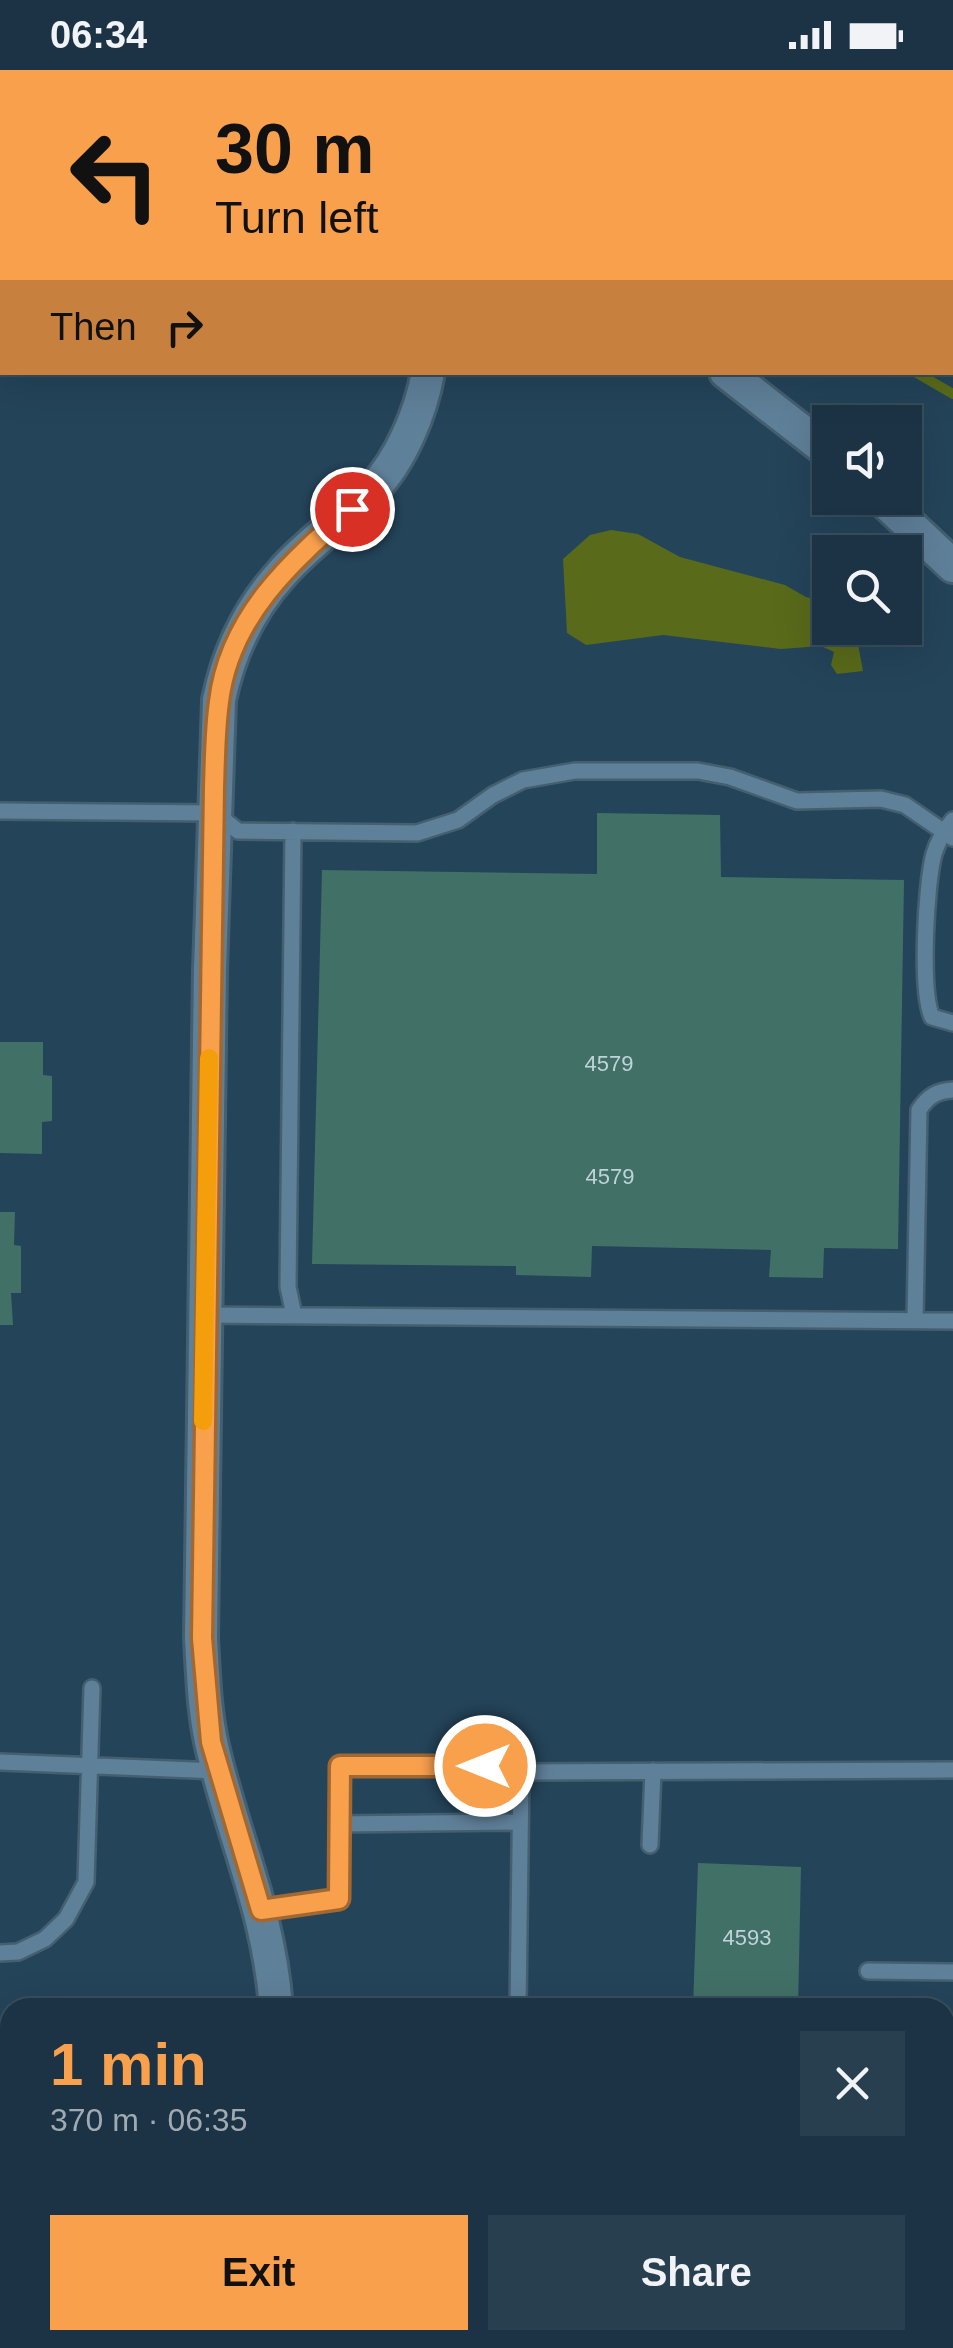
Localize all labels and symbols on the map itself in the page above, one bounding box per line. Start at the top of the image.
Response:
pin [310,467,395,552]
house number: 4579 [585,1051,633,1076]
house number: 4579 [586,1164,634,1189]
position arrow [433,1714,537,1818]
house number: 4593 [723,1925,771,1950]

